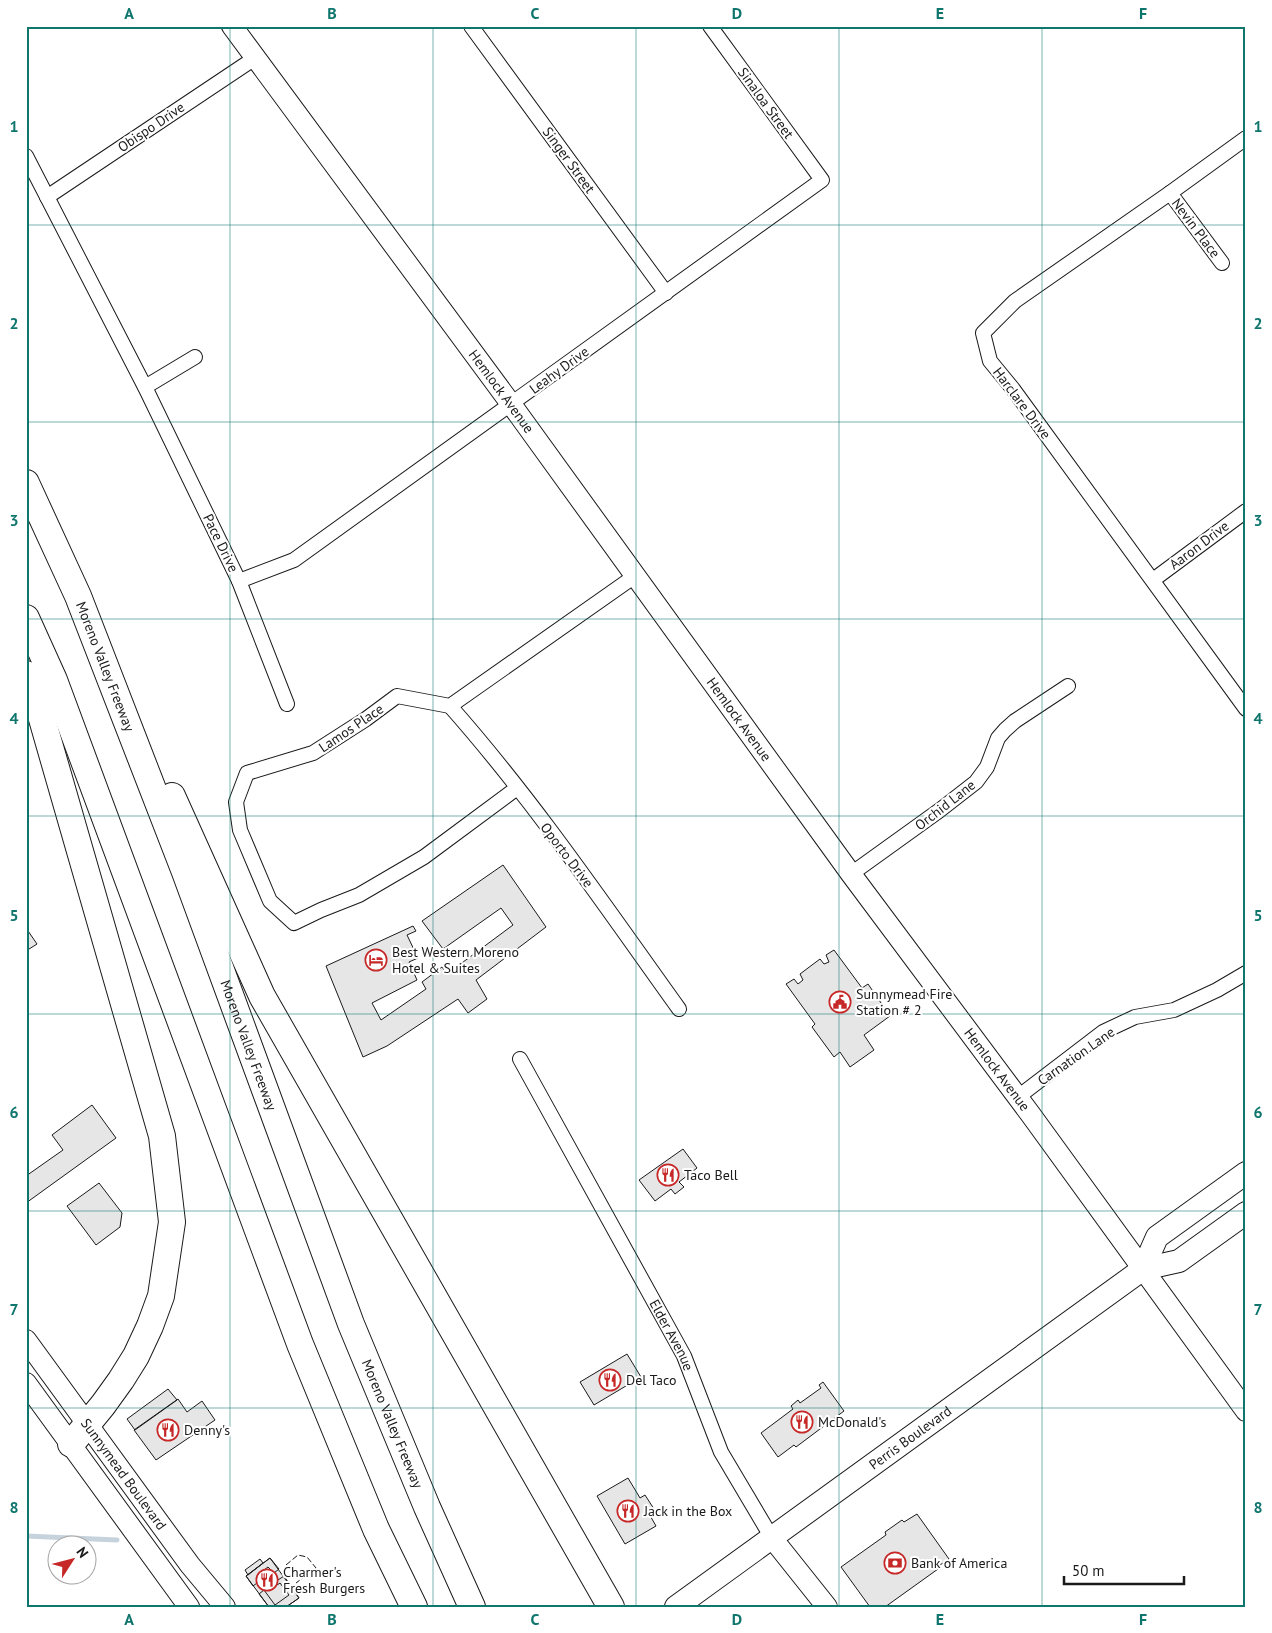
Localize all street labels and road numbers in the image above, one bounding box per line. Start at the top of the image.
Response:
street label: Sinaloa Street [734,64,798,142]
street label: Obispo Drive [114,98,188,156]
street label: Singer Street [539,123,599,197]
street label: Nevin Place [1168,195,1224,261]
street label: Leahy Drive [526,342,592,398]
street label: Hemlock Avenue [465,346,538,437]
street label: Harclare Drive [989,363,1055,443]
street label: Pace Drive [199,511,243,575]
street label: Aaron Drive [1166,517,1232,573]
street label: Moreno Valley Freeway [72,599,139,734]
street label: Hemlock Avenue [703,674,775,765]
street label: Lamos Place [315,700,387,756]
street label: Orchid Lane [911,776,979,834]
street label: Oporto Drive [537,819,597,891]
street label: Moreno Valley Freeway [216,978,281,1113]
street label: Carnation Lane [1034,1023,1118,1089]
street label: Hemlock Avenue [960,1024,1034,1115]
street label: Elder Avenue [646,1296,698,1373]
street label: Moreno Valley Freeway [358,1357,427,1491]
street label: Perris Boulevard [865,1402,955,1473]
street label: Sunnymead Boulevard [77,1415,170,1534]

